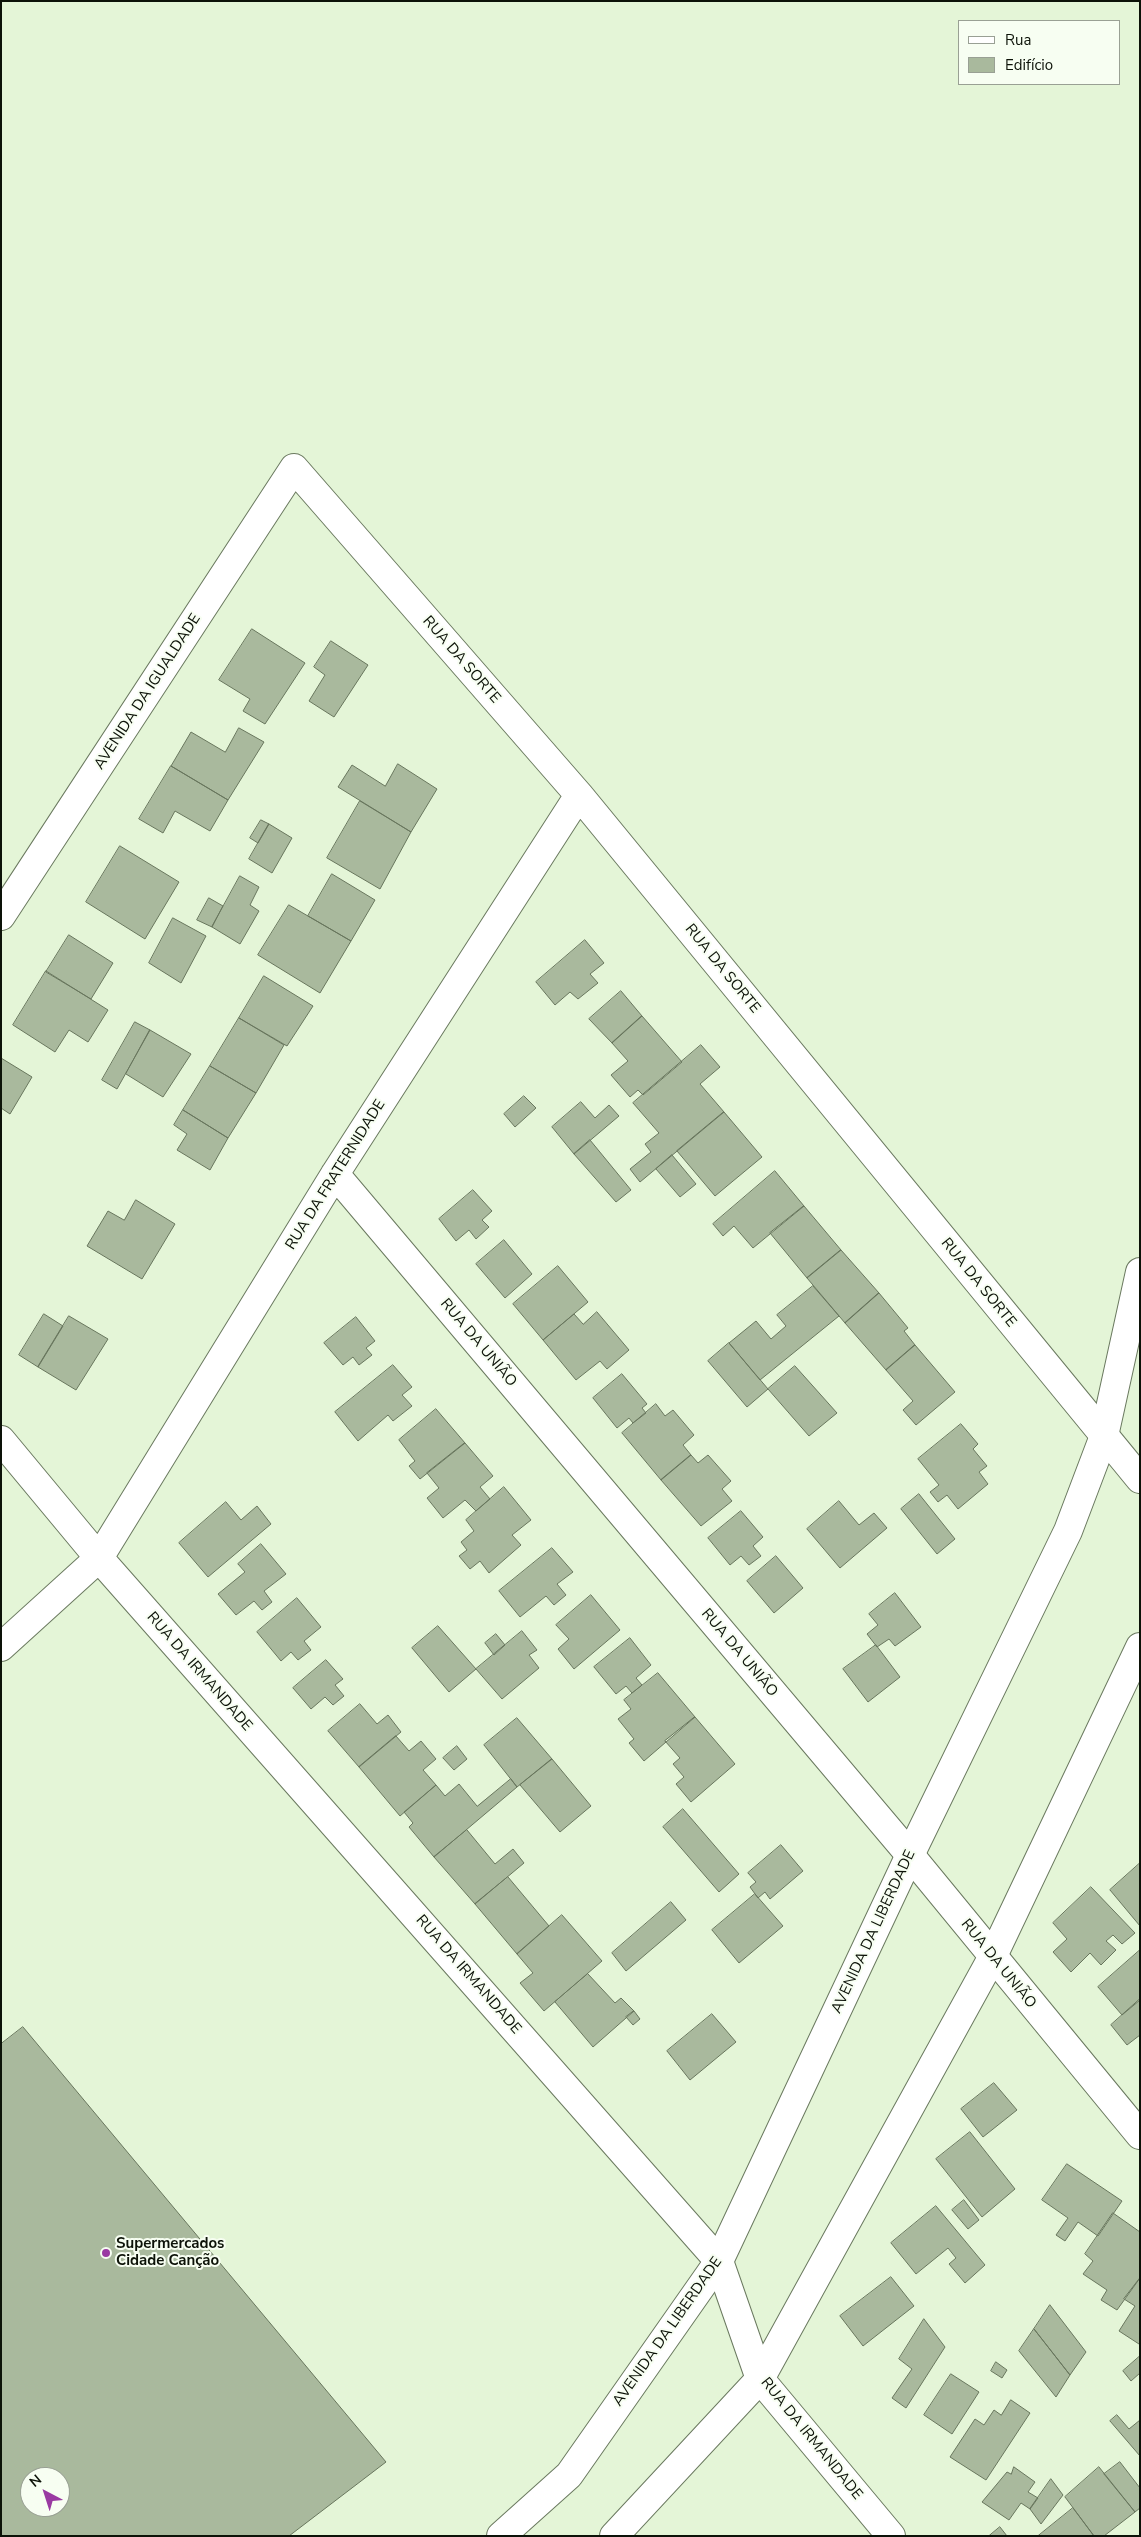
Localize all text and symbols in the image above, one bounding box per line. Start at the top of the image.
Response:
legend [958,20,1121,85]
text: Rua [1005,30,1031,50]
text: Edifício [1005,55,1053,75]
street label: AVENIDA DA IGUALDADE [91,611,205,773]
street label: RUA DA SORTE [418,613,504,707]
street label: RUA DA SORTE [681,921,763,1017]
street label: RUA DA FRATERNIDADE [282,1097,390,1253]
street label: RUA DA SORTE [937,1235,1019,1331]
street label: RUA DA UNIÃO [436,1295,520,1391]
street label: RUA DA UNIÃO [697,1605,781,1701]
street label: RUA DA IRMANDADE [142,1609,256,1735]
street label: AVENIDA DA LIBERDADE [828,1847,920,2017]
street label: RUA DA IRMANDADE [411,1912,525,2038]
street label: RUA DA UNIÃO [957,1916,1039,2012]
place label: Supermercados Cidade Canção [116,2235,224,2270]
marker: Supermercados Cidade Canção [100,2247,112,2259]
street label: AVENIDA DA LIBERDADE [610,2254,726,2410]
street label: RUA DA IRMANDADE [756,2374,866,2504]
north arrow [20,2467,70,2517]
text: N [26,2470,46,2492]

